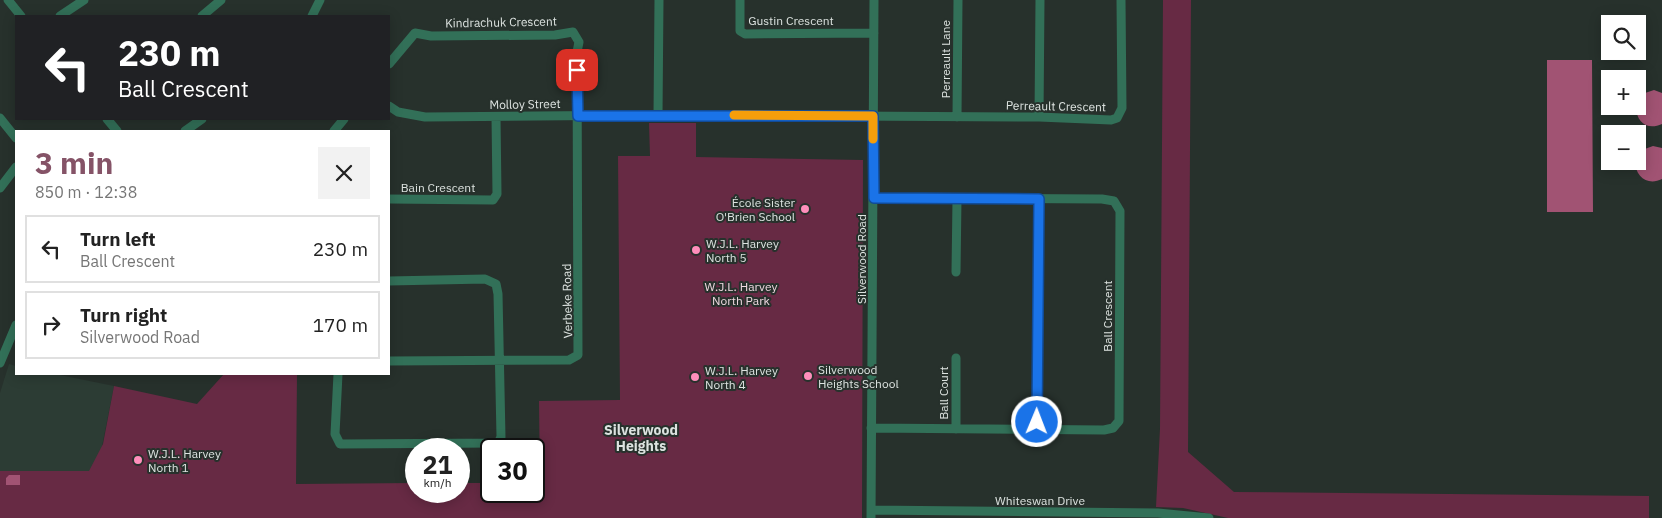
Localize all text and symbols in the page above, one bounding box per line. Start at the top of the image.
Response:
street label: Gustin Crescent [748,13,834,28]
street label: Kindrachuk Crescent [445,14,557,30]
map controls [1601,15,1646,170]
button: search [1601,15,1646,60]
street label: Perreault Lane [938,19,953,98]
text: 230 m [118,30,221,76]
icon: left [35,35,100,100]
pin [556,49,598,91]
icon: arrive [563,56,591,84]
button: + [1601,70,1646,115]
text: Ball Crescent [118,74,249,103]
street label: Molloy Street [489,96,561,112]
street label: Perreault Crescent [1006,98,1106,114]
button: − [1601,125,1646,170]
text: 3 min [35,143,113,182]
button: close [318,147,370,199]
street label: Bain Crescent [401,180,475,195]
text: 850 m · 12:38 [35,182,137,202]
place label: École Sister O'Brien School [716,195,796,224]
marker: École Sister O'Brien School [799,203,811,215]
street label: Silverwood Road [854,214,869,304]
text: Turn left [80,227,156,251]
icon: left [37,235,65,263]
place label: W.J.L. Harvey North 5 [706,236,779,265]
text: 230 m [313,237,368,261]
marker: W.J.L. Harvey North 5 [690,244,702,256]
text: Ball Crescent [80,251,175,271]
street label: Verbeke Road [559,264,575,338]
park label: W.J.L. Harvey North Park [705,279,777,308]
street label: Ball Crescent [1100,280,1115,352]
text: Turn right [80,303,167,327]
icon: right [37,311,65,339]
text: 170 m [313,313,368,337]
text: Silverwood Road [80,327,200,347]
place label: Silverwood Heights School [818,362,899,391]
place label: W.J.L. Harvey North 4 [705,363,778,392]
street label: Ball Court [936,366,951,420]
marker: Silverwood Heights School [802,370,814,382]
marker: W.J.L. Harvey North 4 [689,371,701,383]
position arrow [1010,395,1062,447]
district label: Silverwood Heights [604,421,678,455]
speed limit sign: 30 [480,438,545,503]
place label: W.J.L. Harvey North 1 [148,446,221,475]
text: 21 [422,448,453,481]
marker: W.J.L. Harvey North 1 [132,454,144,466]
text: km/h [423,475,452,490]
street label: Whiteswan Drive [995,493,1085,508]

